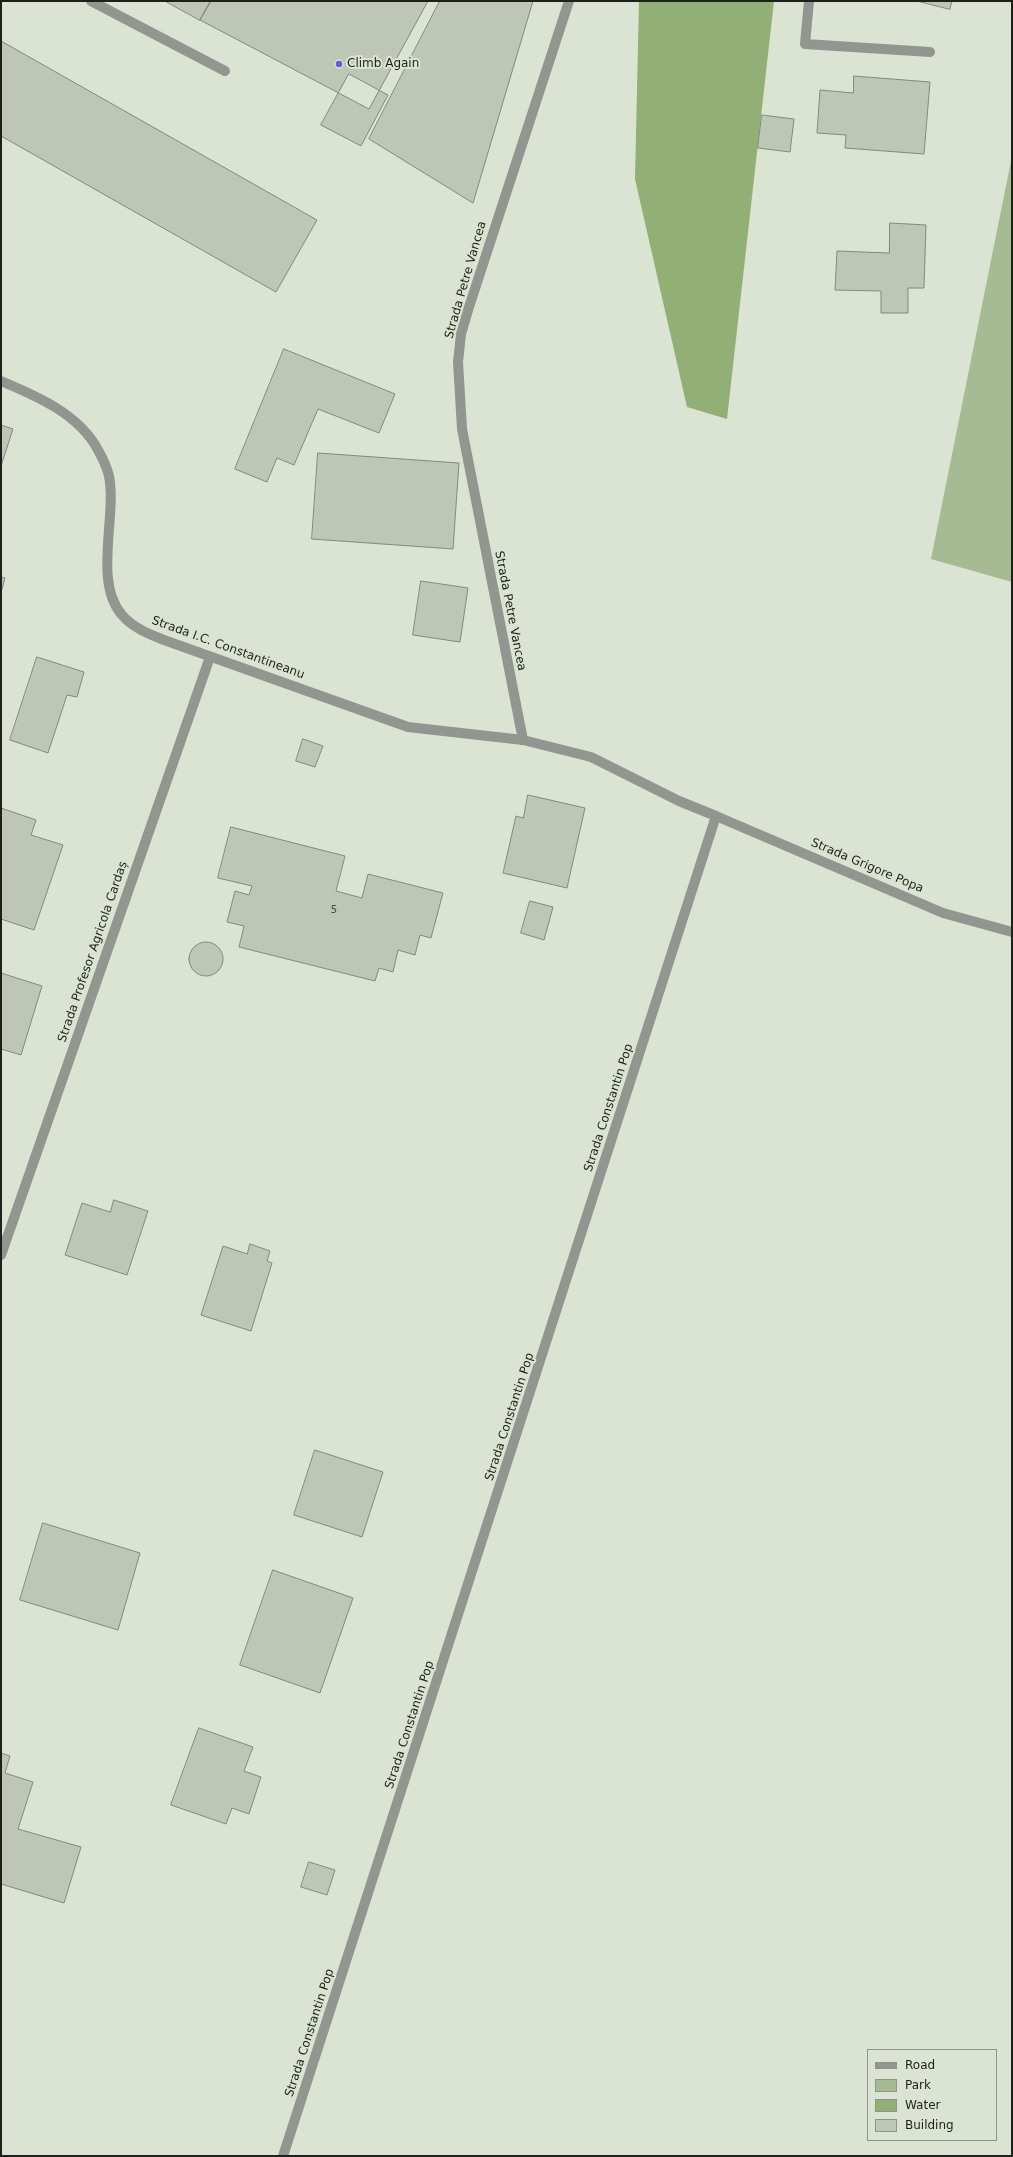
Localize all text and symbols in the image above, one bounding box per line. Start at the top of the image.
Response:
place label: Climb Again [347,57,419,71]
marker: Climb Again [334,59,344,69]
street label: Strada Petre Vancea [442,220,490,340]
street label: Strada Petre Vancea [491,550,529,672]
street label: Strada I.C. Constantineanu [150,614,306,682]
street label: Strada Grigore Popa [809,836,925,896]
street label: Strada Profesor Agricola Cardaș [55,860,131,1044]
house number: 5 [331,904,337,916]
street label: Strada Constantin Pop [581,1042,637,1174]
street label: Strada Constantin Pop [482,1351,538,1483]
street label: Strada Constantin Pop [382,1659,438,1791]
street label: Strada Constantin Pop [282,1967,338,2099]
legend [867,2049,997,2141]
text: Road [905,2058,935,2072]
text: Park [905,2078,931,2092]
text: Water [905,2098,940,2112]
text: Building [905,2118,954,2132]

